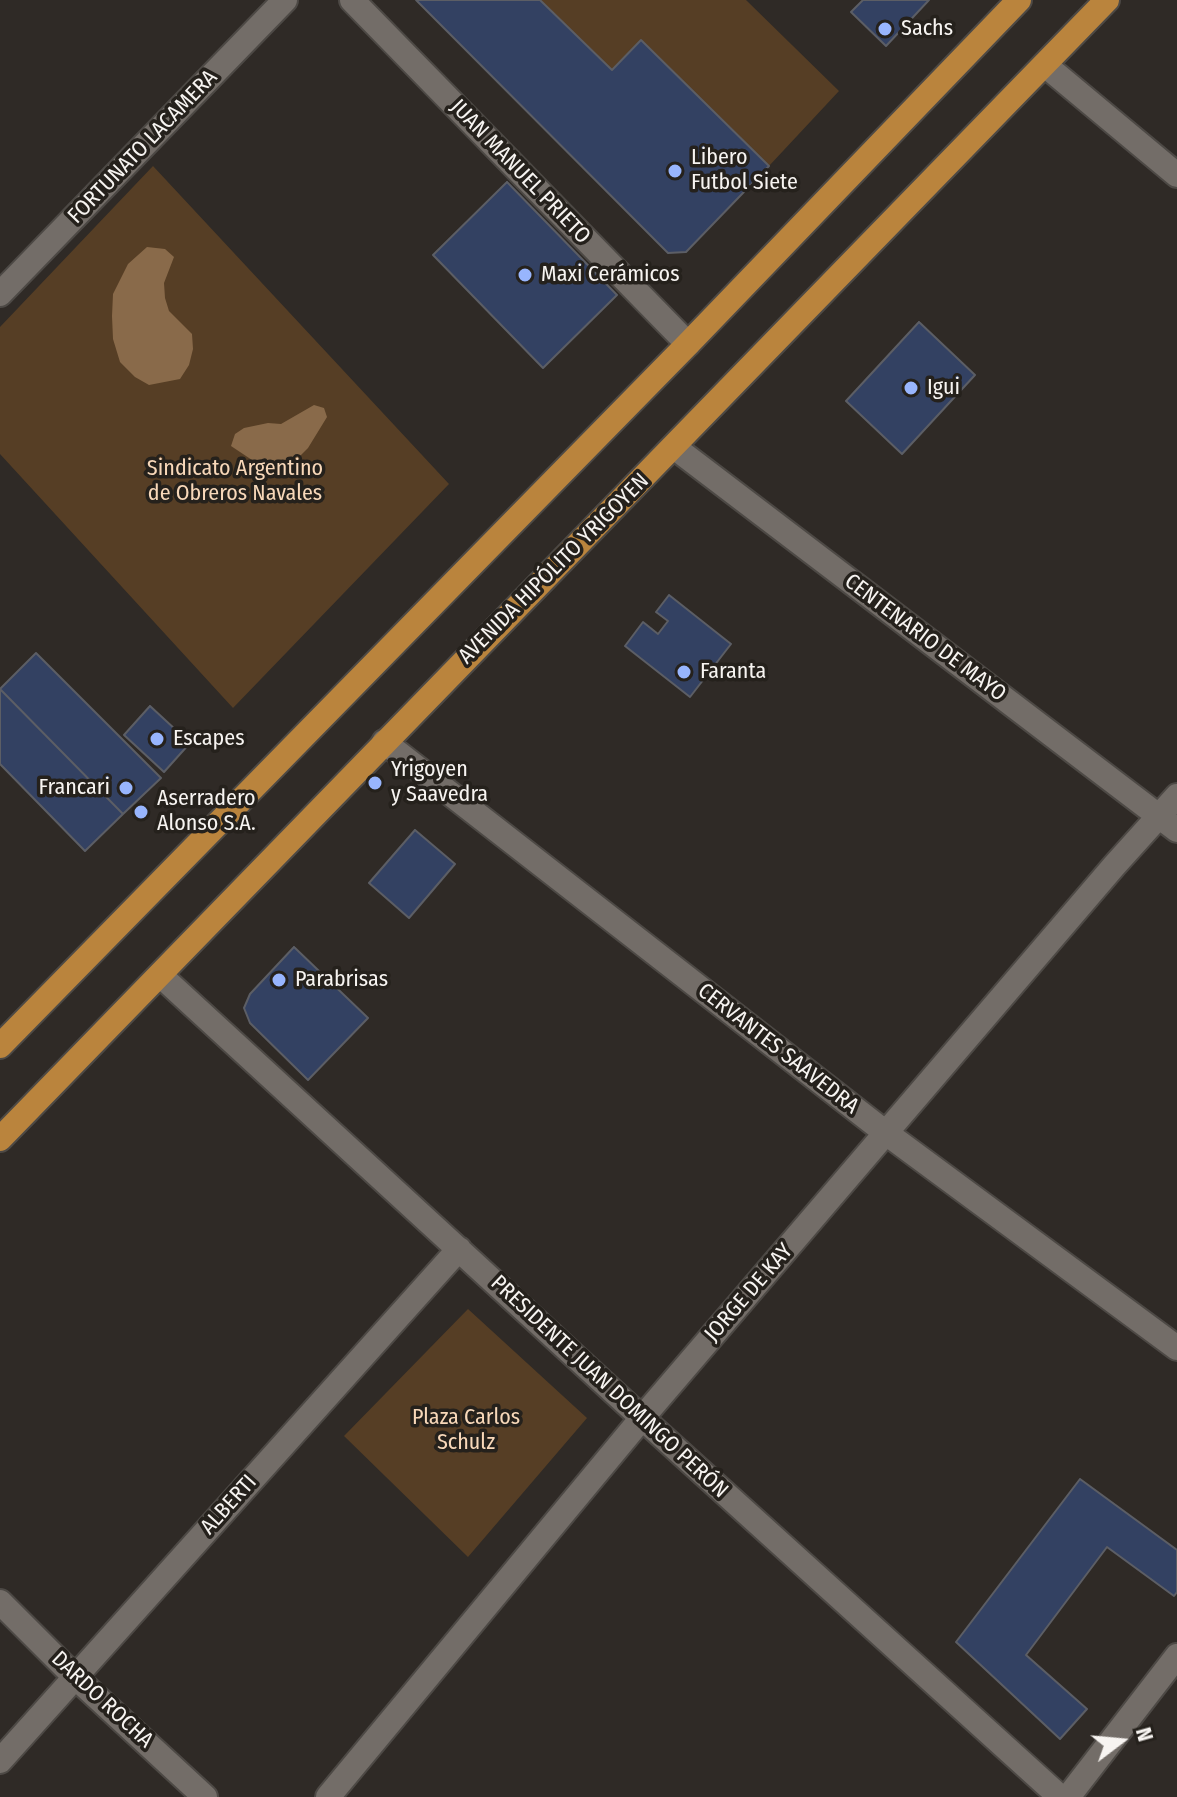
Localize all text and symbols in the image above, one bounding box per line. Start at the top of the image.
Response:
place label: Sachs [901,16,953,42]
marker: Sachs [876,20,894,38]
street label: FORTUNATO LACAMERA [63,65,223,229]
street label: JUAN MANUEL PRIETO [444,94,596,250]
place label: Libero Futbol Siete [691,145,798,196]
marker: Libero Futbol Siete [666,162,684,180]
place label: Maxi Cerámicos [541,262,680,288]
marker: Maxi Cerámicos [516,266,534,284]
place label: Igui [927,375,960,401]
marker: Igui [902,379,920,397]
park label: Sindicato Argentino de Obreros Navales [147,456,323,508]
street label: AVENIDA HIPÓLITO YRIGOYEN [453,468,655,670]
street label: CENTENARIO DE MAYO [839,569,1011,707]
place label: Faranta [700,659,766,685]
marker: Faranta [675,663,693,681]
place label: Escapes [173,726,245,752]
marker: Escapes [148,730,166,748]
place label: Yrigoyen y Saavedra [391,757,488,808]
marker: Yrigoyen y Saavedra [366,774,384,792]
place label: Francari [39,775,110,801]
marker: Francari [117,779,135,797]
place label: Aserradero Alonso S.A. [157,786,256,838]
marker: Aserradero Alonso S.A. [132,803,150,821]
place label: Parabrisas [295,967,388,993]
marker: Parabrisas [270,971,288,989]
street label: CERVANTES SAAVEDRA [692,978,864,1120]
street label: JORGE DE KAY [699,1239,799,1347]
street label: PRESIDENTE JUAN DOMINGO PERÓN [485,1270,733,1504]
park label: Plaza Carlos Schulz [412,1405,520,1456]
street label: ALBERTI [195,1470,263,1540]
street label: DARDO ROCHA [46,1646,158,1754]
north arrow [1081,1701,1161,1781]
text: N [1130,1724,1159,1744]

